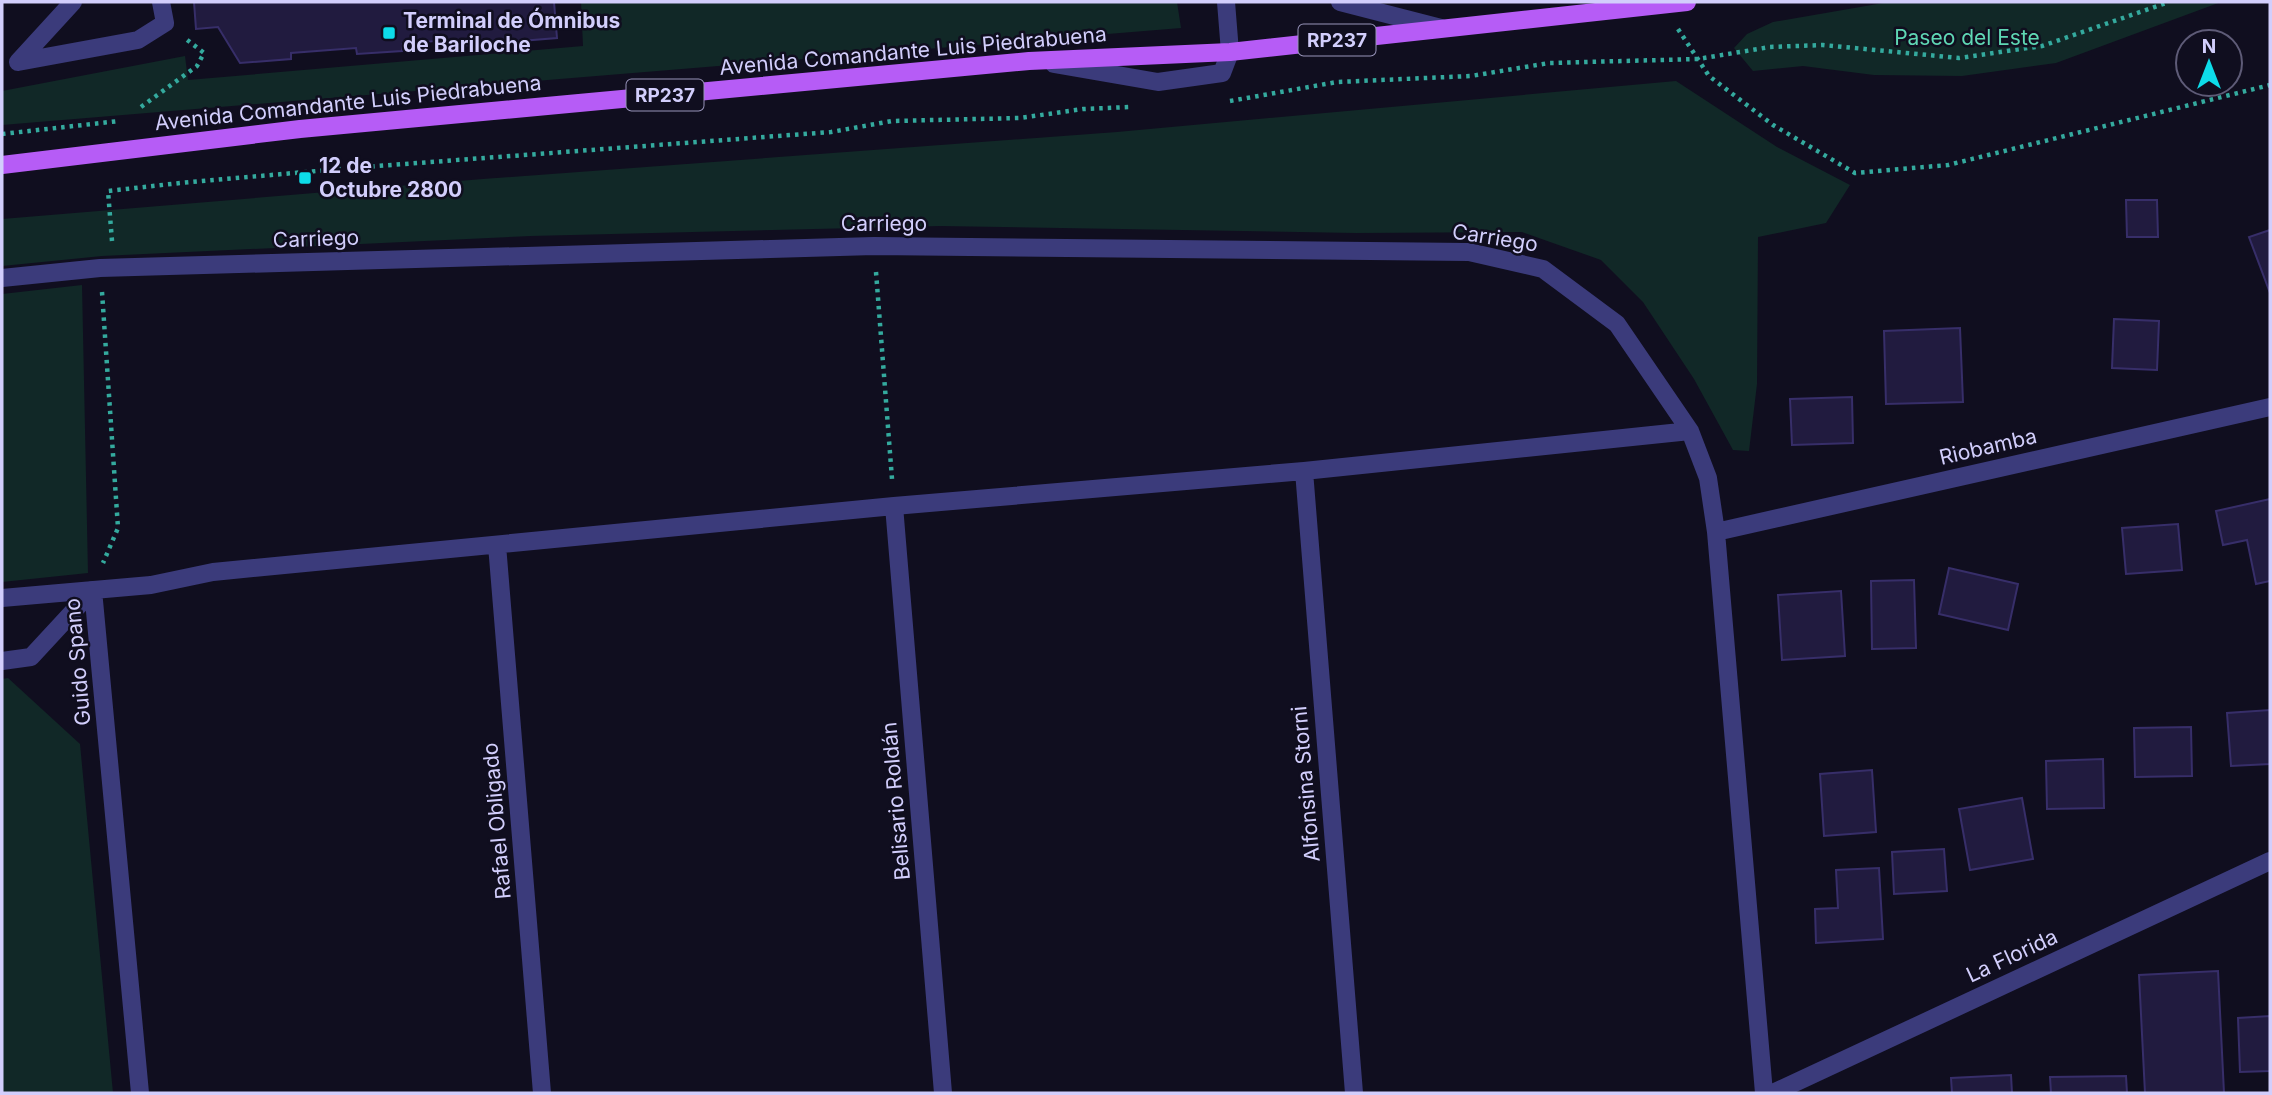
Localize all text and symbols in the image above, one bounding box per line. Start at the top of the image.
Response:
place label: Terminal de Ómnibus de Bariloche [403,7,620,57]
street label: Avenida Comandante Luis Piedrabuena [718,21,1108,80]
road number: RP237 [1298,24,1376,56]
marker: Terminal de Ómnibus de Bariloche [381,25,397,41]
park label: Paseo del Este [1894,25,2040,50]
north arrow [2174,28,2244,98]
text: N [2202,35,2216,58]
street label: Avenida Comandante Luis Piedrabuena [153,70,542,135]
road number: RP237 [626,80,704,110]
place label: 12 de Octubre 2800 [319,153,462,202]
marker: 12 de Octubre 2800 [297,170,313,186]
street label: Carriego [841,211,927,236]
street label: Carriego [1450,218,1540,257]
street label: Carriego [272,225,360,253]
street label: Riobamba [1937,423,2039,470]
street label: Guido Spano [59,597,96,727]
street label: Alfonsina Storni [1286,705,1325,863]
street label: Belisario Roldán [876,721,915,881]
street label: Rafael Obligado [477,742,516,900]
street label: La Florida [1962,924,2061,988]

